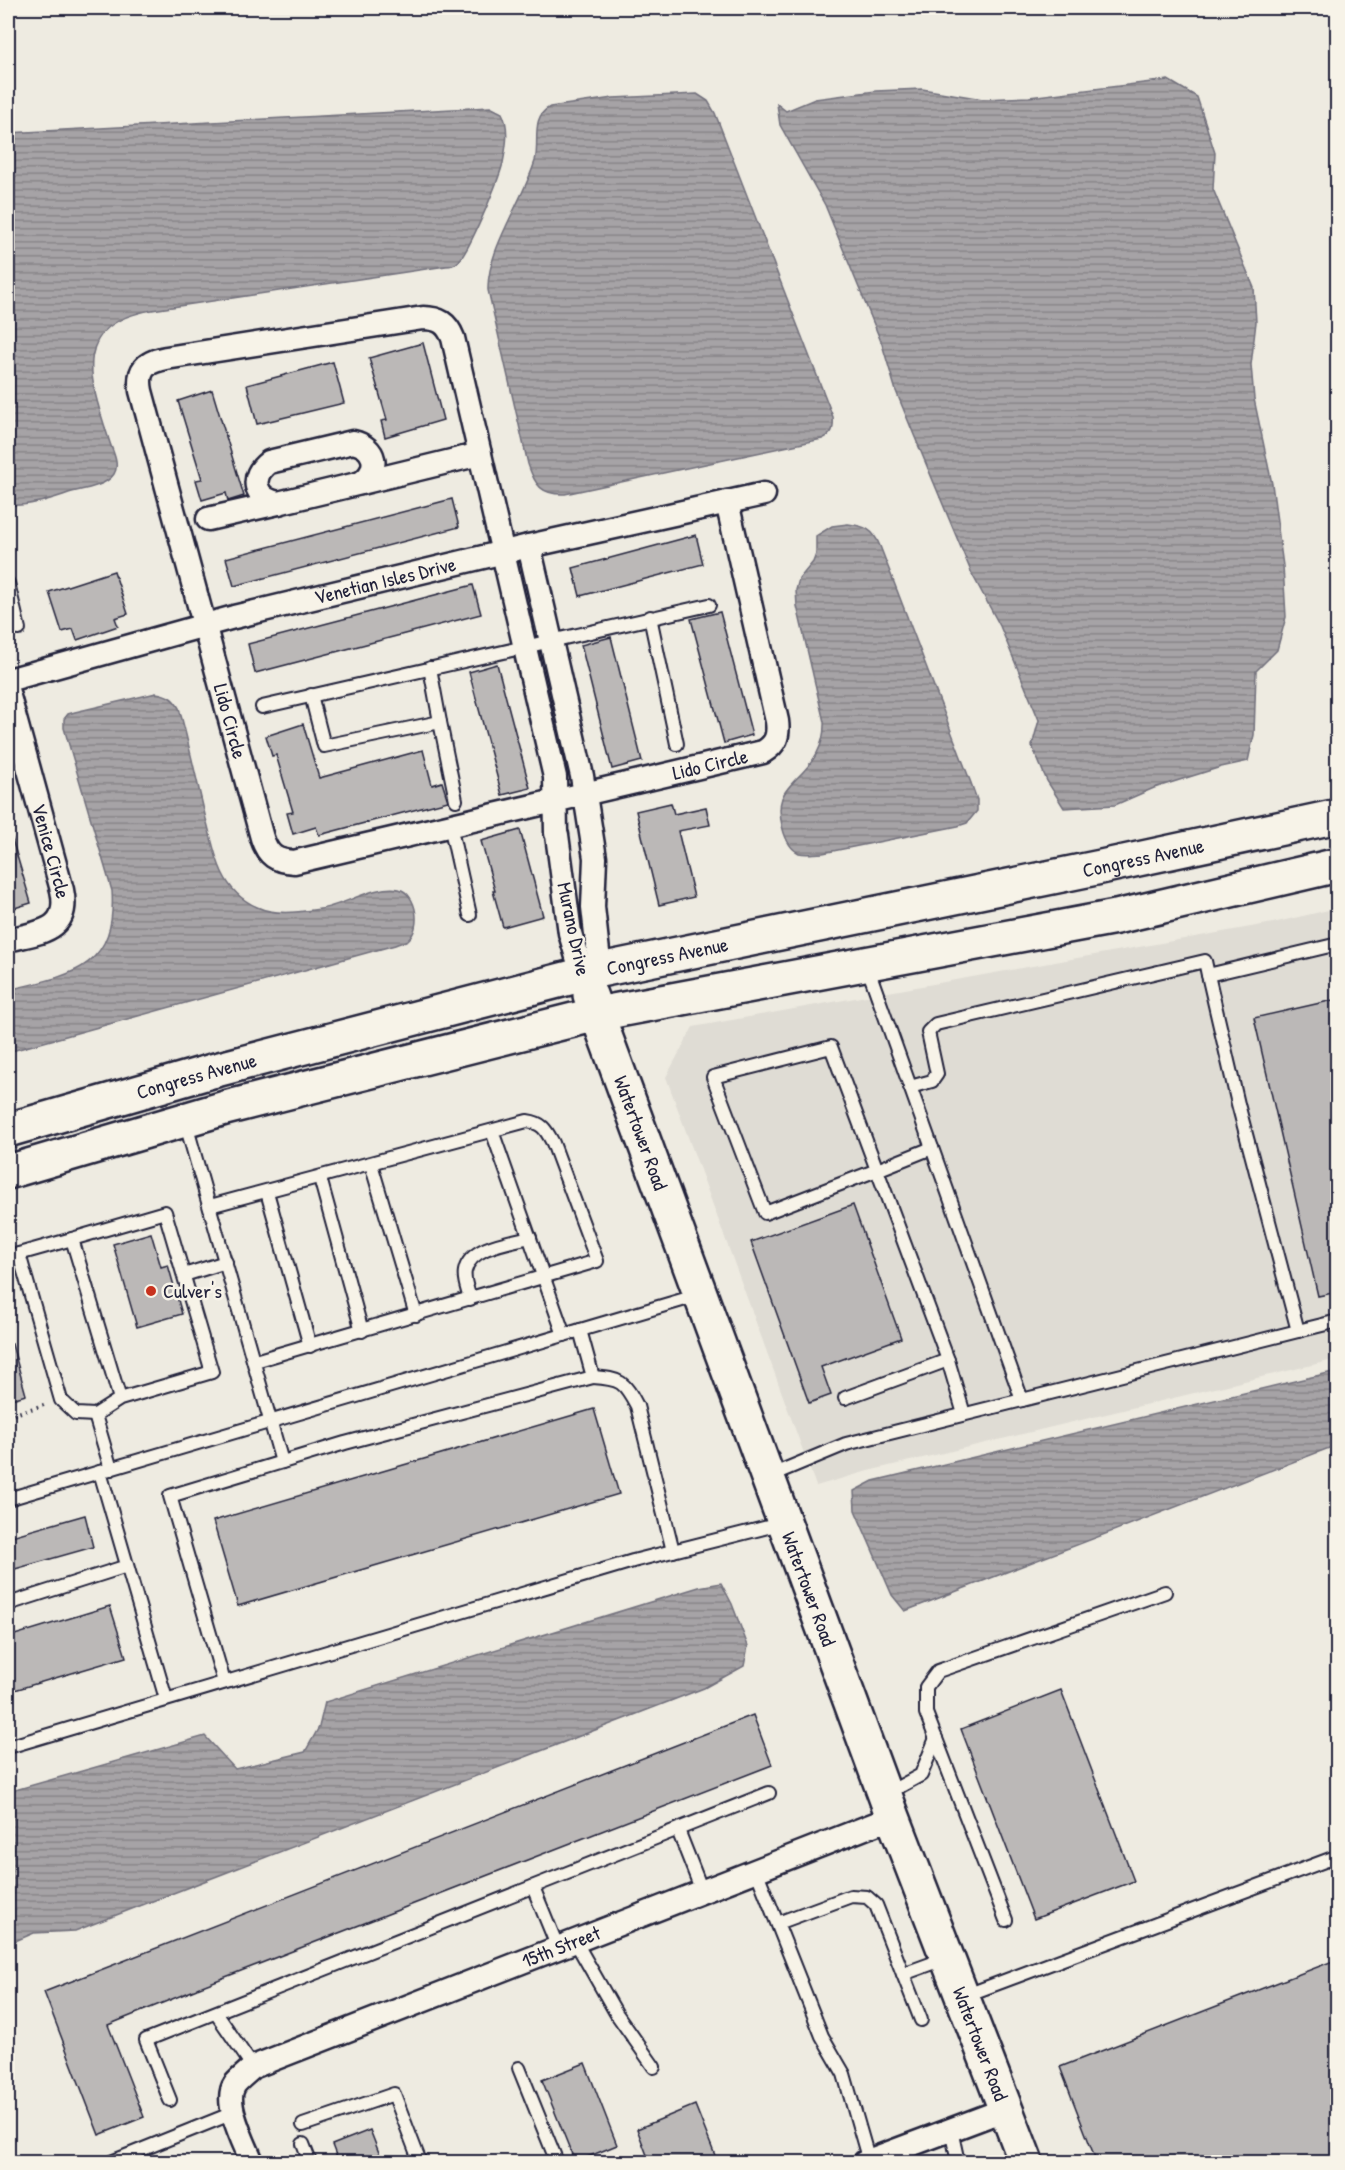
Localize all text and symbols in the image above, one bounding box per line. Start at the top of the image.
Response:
street label: Venetian Isles Drive [311,550,459,610]
street label: Lido Circle [208,680,254,762]
street label: Lido Circle [670,742,750,786]
street label: Venice Circle [26,801,77,900]
street label: Congress Avenue [1080,831,1206,883]
street label: Murano Drive [551,880,598,978]
street label: Congress Avenue [604,930,730,981]
street label: Congress Avenue [133,1046,259,1105]
street label: Watertower Road [608,1072,675,1194]
place label: Culver's [163,1277,222,1304]
marker: Culver's [144,1284,158,1298]
street label: Watertower Road [776,1528,843,1650]
street label: 15th Street [518,1918,605,1974]
street label: Watertower Road [947,1983,1015,2105]

